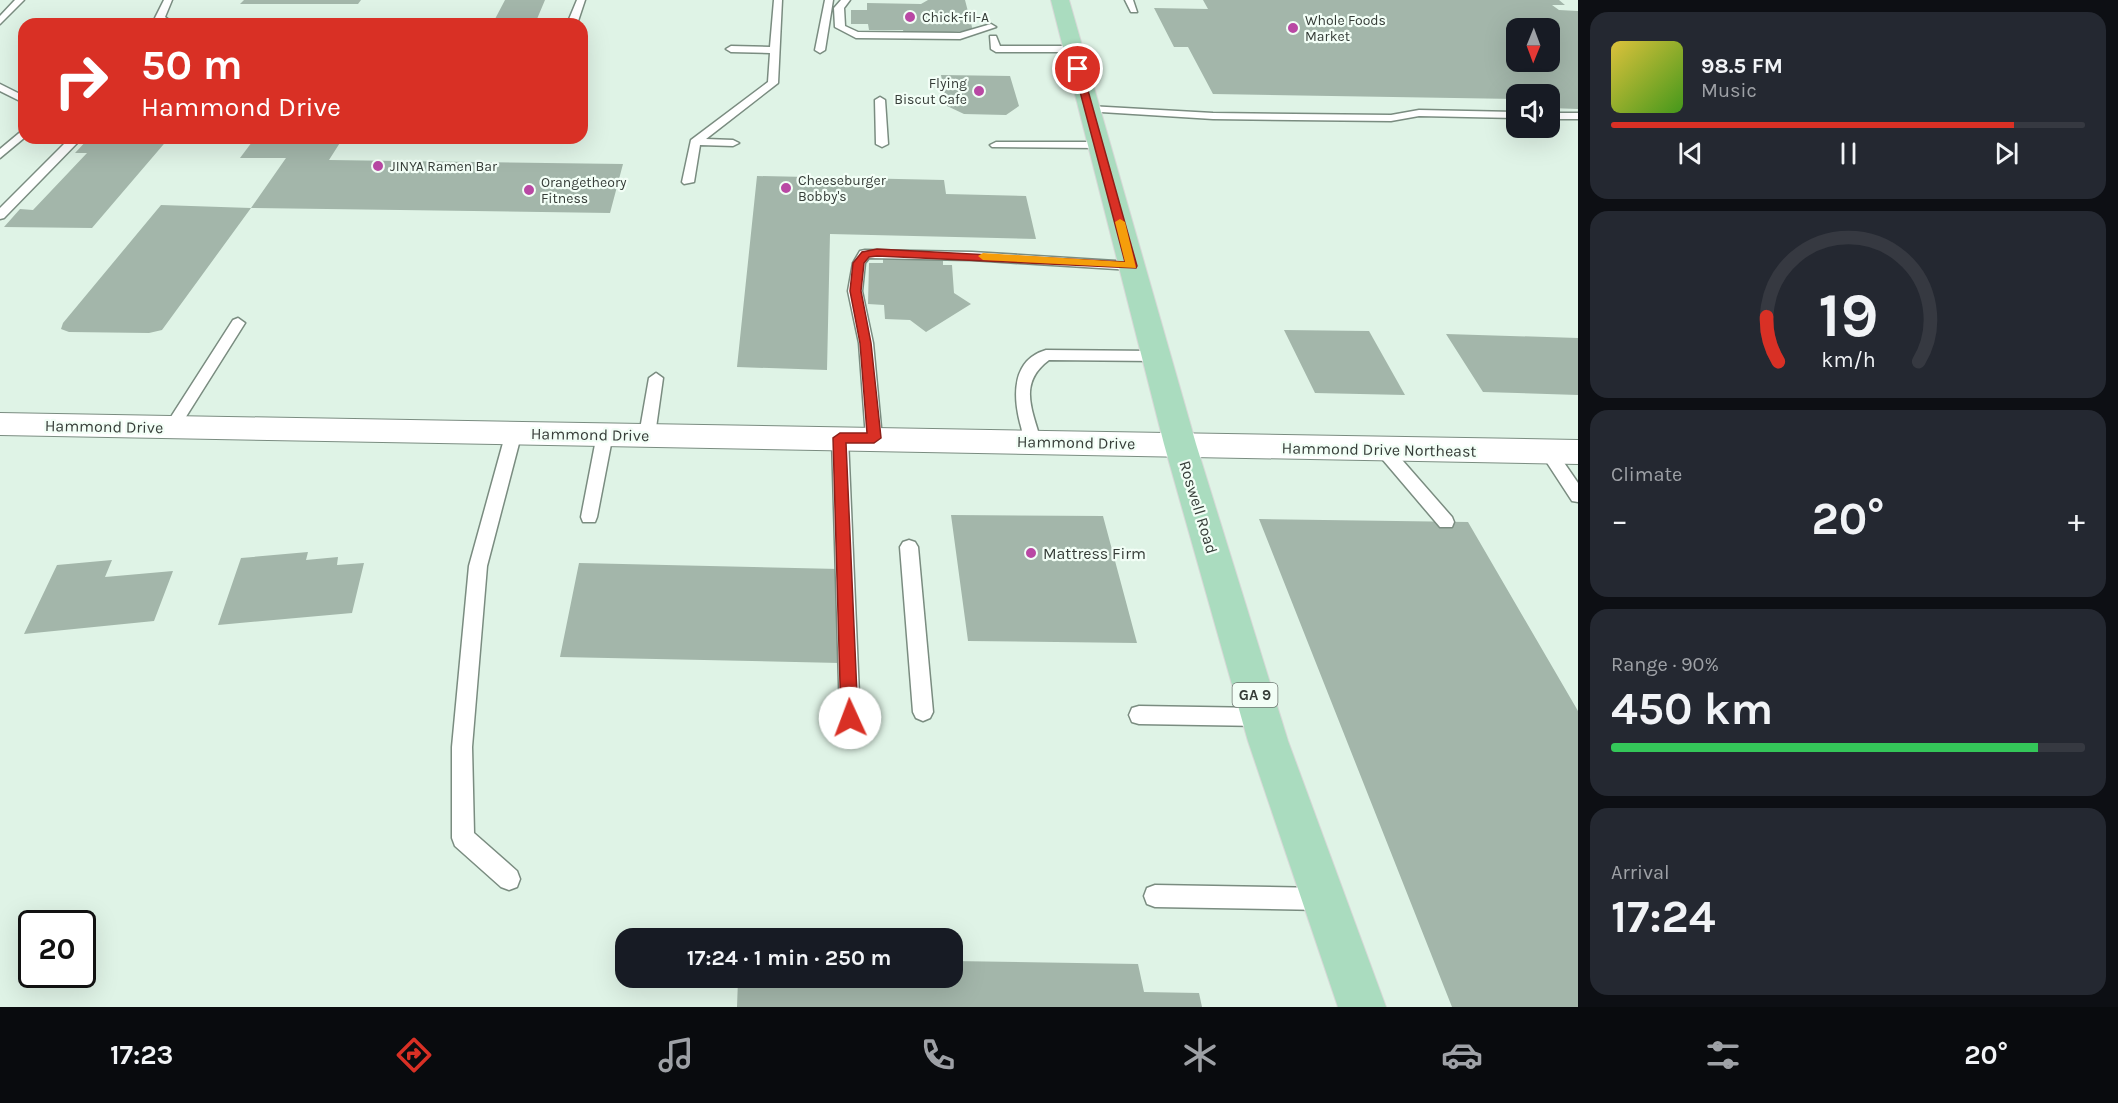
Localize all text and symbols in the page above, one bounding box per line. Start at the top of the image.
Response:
place label: Chick-fil-A [922,9,989,26]
marker: Chick-fil-A [903,10,917,24]
place label: Whole Foods Market [1305,12,1386,45]
north arrow [1506,18,1560,72]
map controls [1506,18,1560,138]
marker: Whole Foods Market [1286,21,1300,35]
text: 50 m [141,40,243,90]
icon: right [42,42,120,120]
pin [1052,43,1103,94]
icon: arrive [1061,52,1094,85]
text: 98.5 FM [1701,53,1783,79]
place label: Flying Biscut Cafe [894,75,967,108]
text: Music [1701,79,1757,102]
marker: Flying Biscut Cafe [972,84,986,98]
button: sound [1506,84,1560,138]
text: Hammond Drive [141,91,341,123]
icon: previous [1674,137,1707,170]
icon: pause [1832,137,1865,170]
icon: next [1990,137,2023,170]
place label: JINYA Ramen Bar [390,158,498,175]
marker: JINYA Ramen Bar [371,159,385,173]
place label: Cheeseburger Bobby's [798,172,887,205]
place label: Orangetheory Fitness [541,174,627,207]
marker: Cheeseburger Bobby's [779,181,793,195]
marker: Orangetheory Fitness [522,183,536,197]
text: 19 [1818,279,1878,352]
text: km/h [1821,347,1875,372]
street label: Hammond Drive [45,416,163,437]
street label: Hammond Drive [531,424,649,445]
street label: Hammond Drive [1017,432,1135,453]
street label: Hammond Drive Northeast [1281,438,1477,461]
street label: Roswell Road [1175,458,1222,556]
text: Climate [1611,463,1682,486]
text: 20° [1811,493,1885,545]
text: − [1611,501,1628,539]
text: + [2068,501,2085,539]
place label: Mattress Firm [1043,544,1146,563]
marker: Mattress Firm [1024,546,1038,560]
text: Range · 90% [1611,653,1719,676]
road number: GA 9 [1232,683,1278,707]
text: 450 km [1611,683,1773,735]
position arrow [818,686,882,750]
text: Arrival [1611,861,1670,884]
text: 17:24 [1611,891,1716,943]
speed limit sign: 20 [18,910,96,988]
text: 17:24 · 1 min · 250 m [687,945,891,971]
icon: directions [393,1034,435,1076]
icon: music [655,1034,697,1076]
icon: phone [917,1034,959,1076]
icon: climate [1179,1034,1221,1076]
icon: car [1441,1034,1483,1076]
icon: filters [1702,1034,1744,1076]
text: 17:23 [110,1039,173,1071]
text: 20° [1964,1039,2008,1071]

